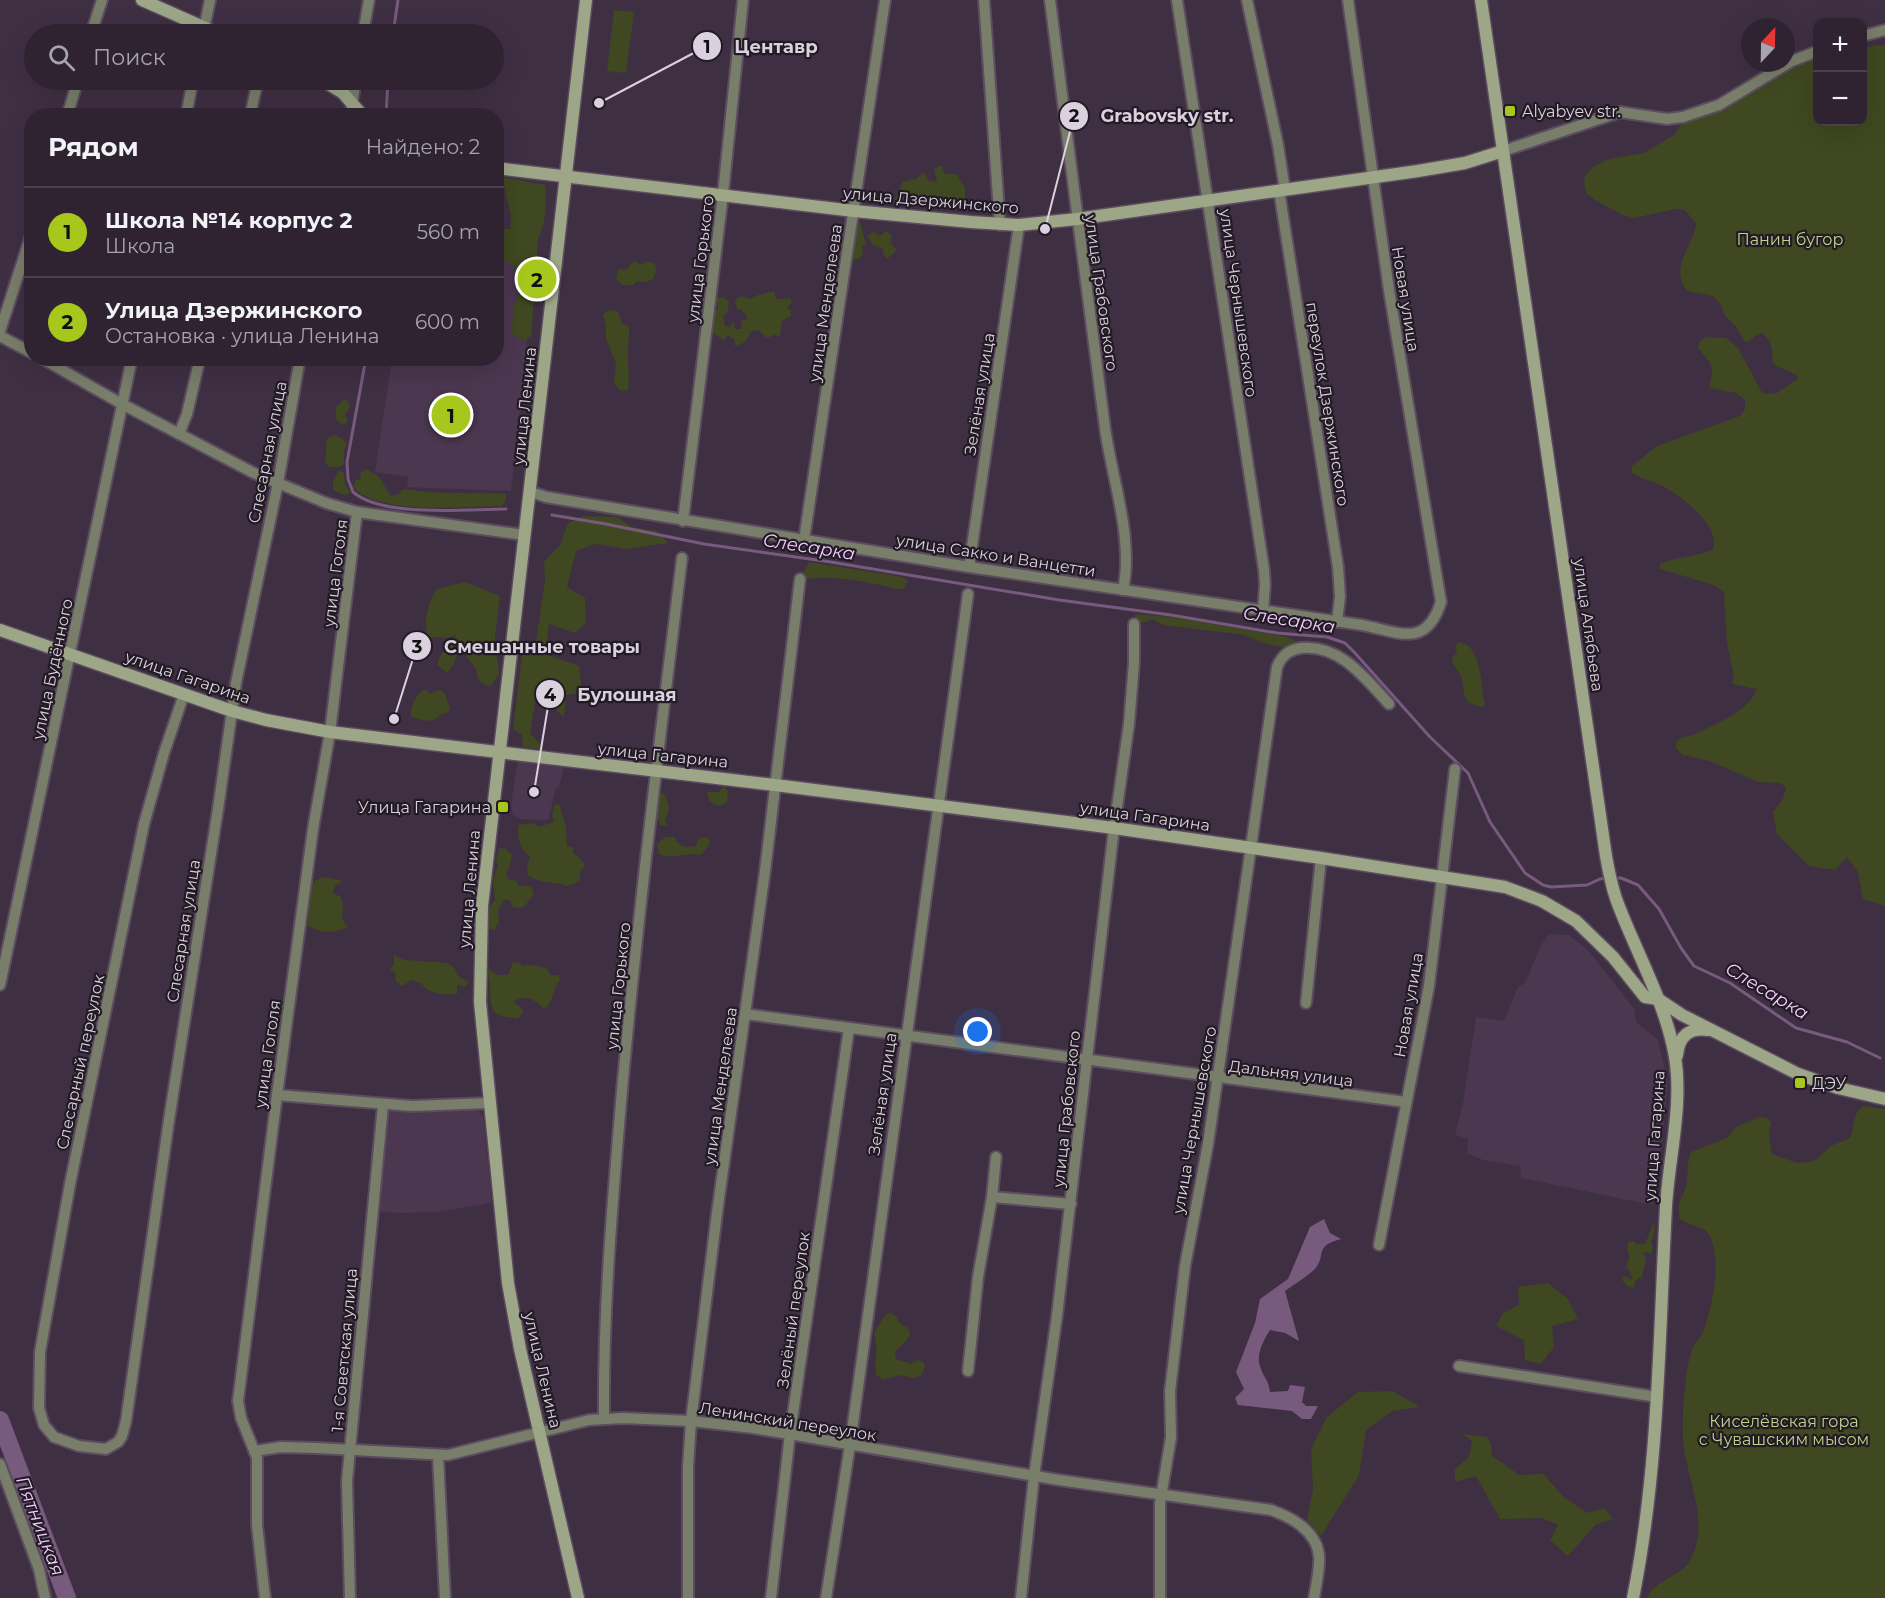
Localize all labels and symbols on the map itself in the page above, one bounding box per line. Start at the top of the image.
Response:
north arrow [1741,18,1795,72]
callout: Центавр [692,28,829,64]
text: 1 [703,36,711,58]
text: Центавр [734,36,818,58]
callout: Grabovsky str. [1059,98,1246,134]
place label: Alyabyev str. [1522,102,1621,121]
marker: Alyabyev str. [1503,104,1517,118]
text: 2 [1069,105,1080,127]
text: Grabovsky str. [1100,105,1234,127]
street label: улица Дзержинского [841,183,1020,218]
street label: улица Горького [683,194,718,325]
street label: улица Чернышевского [1216,207,1261,398]
street label: улица Грабовского [1081,213,1122,372]
street label: улица Менделеева [805,223,846,384]
park label: Панин бугор [1737,230,1843,249]
street label: Новая улица [1388,245,1423,353]
pin: 2 [518,256,556,302]
street label: переулок Дзержинского [1302,301,1353,507]
street label: Зелёная улица [960,332,999,457]
street label: улица Ленина [509,346,540,467]
street label: Слесарная улица [244,379,291,525]
pin: 1 [432,392,470,438]
street label: улица Гоголя [319,518,352,629]
water label: Слесарка [761,529,857,565]
street label: улица Сакко и Ванцетти [894,530,1097,581]
street label: улица Алябьева [1570,556,1607,693]
street label: улица Будённого [28,597,77,742]
water label: Слесарка [1241,602,1337,638]
callout: Смешанные товары [402,628,652,664]
text: 3 [411,636,423,658]
text: Смешанные товары [444,636,640,658]
street label: улица Гагарина [122,647,253,708]
callout: Булошная [535,676,688,712]
text: 4 [544,684,557,706]
text: Булошная [577,684,677,706]
street label: улица Гагарина [596,739,729,772]
place label: Улица Гагарина [358,798,491,817]
street label: улица Гагарина [1078,798,1211,835]
marker: Улица Гагарина [496,800,510,814]
street label: улица Ленина [455,829,484,950]
street label: Слесарная улица [163,858,204,1004]
street label: улица Горького [602,921,635,1052]
street label: Новая улица [1390,951,1427,1059]
water label: Слесарка [1722,958,1812,1024]
street label: Слесарный переулок [53,972,108,1151]
street label: улица Гоголя [250,999,284,1110]
street label: улица Менделеева [700,1006,741,1167]
your location [963,1017,992,1046]
street label: улица Чернышевского [1168,1025,1220,1216]
street label: улица Грабовского [1049,1030,1084,1189]
street label: Зелёная улица [864,1032,901,1157]
street label: Дальняя улица [1227,1056,1354,1091]
street label: улица Гагарина [1640,1070,1669,1203]
place label: ДЭУ [1812,1074,1847,1093]
marker: ДЭУ [1793,1076,1807,1090]
street label: Зелёный переулок [773,1230,814,1389]
street label: 1-я Советская улица [328,1267,361,1433]
street label: улица Ленина [520,1309,565,1430]
street label: Ленинский переулок [698,1398,879,1445]
park label: Киселёвская гора с Чувашским мысом [1699,1412,1869,1449]
water label: Пятницкая [11,1473,69,1579]

